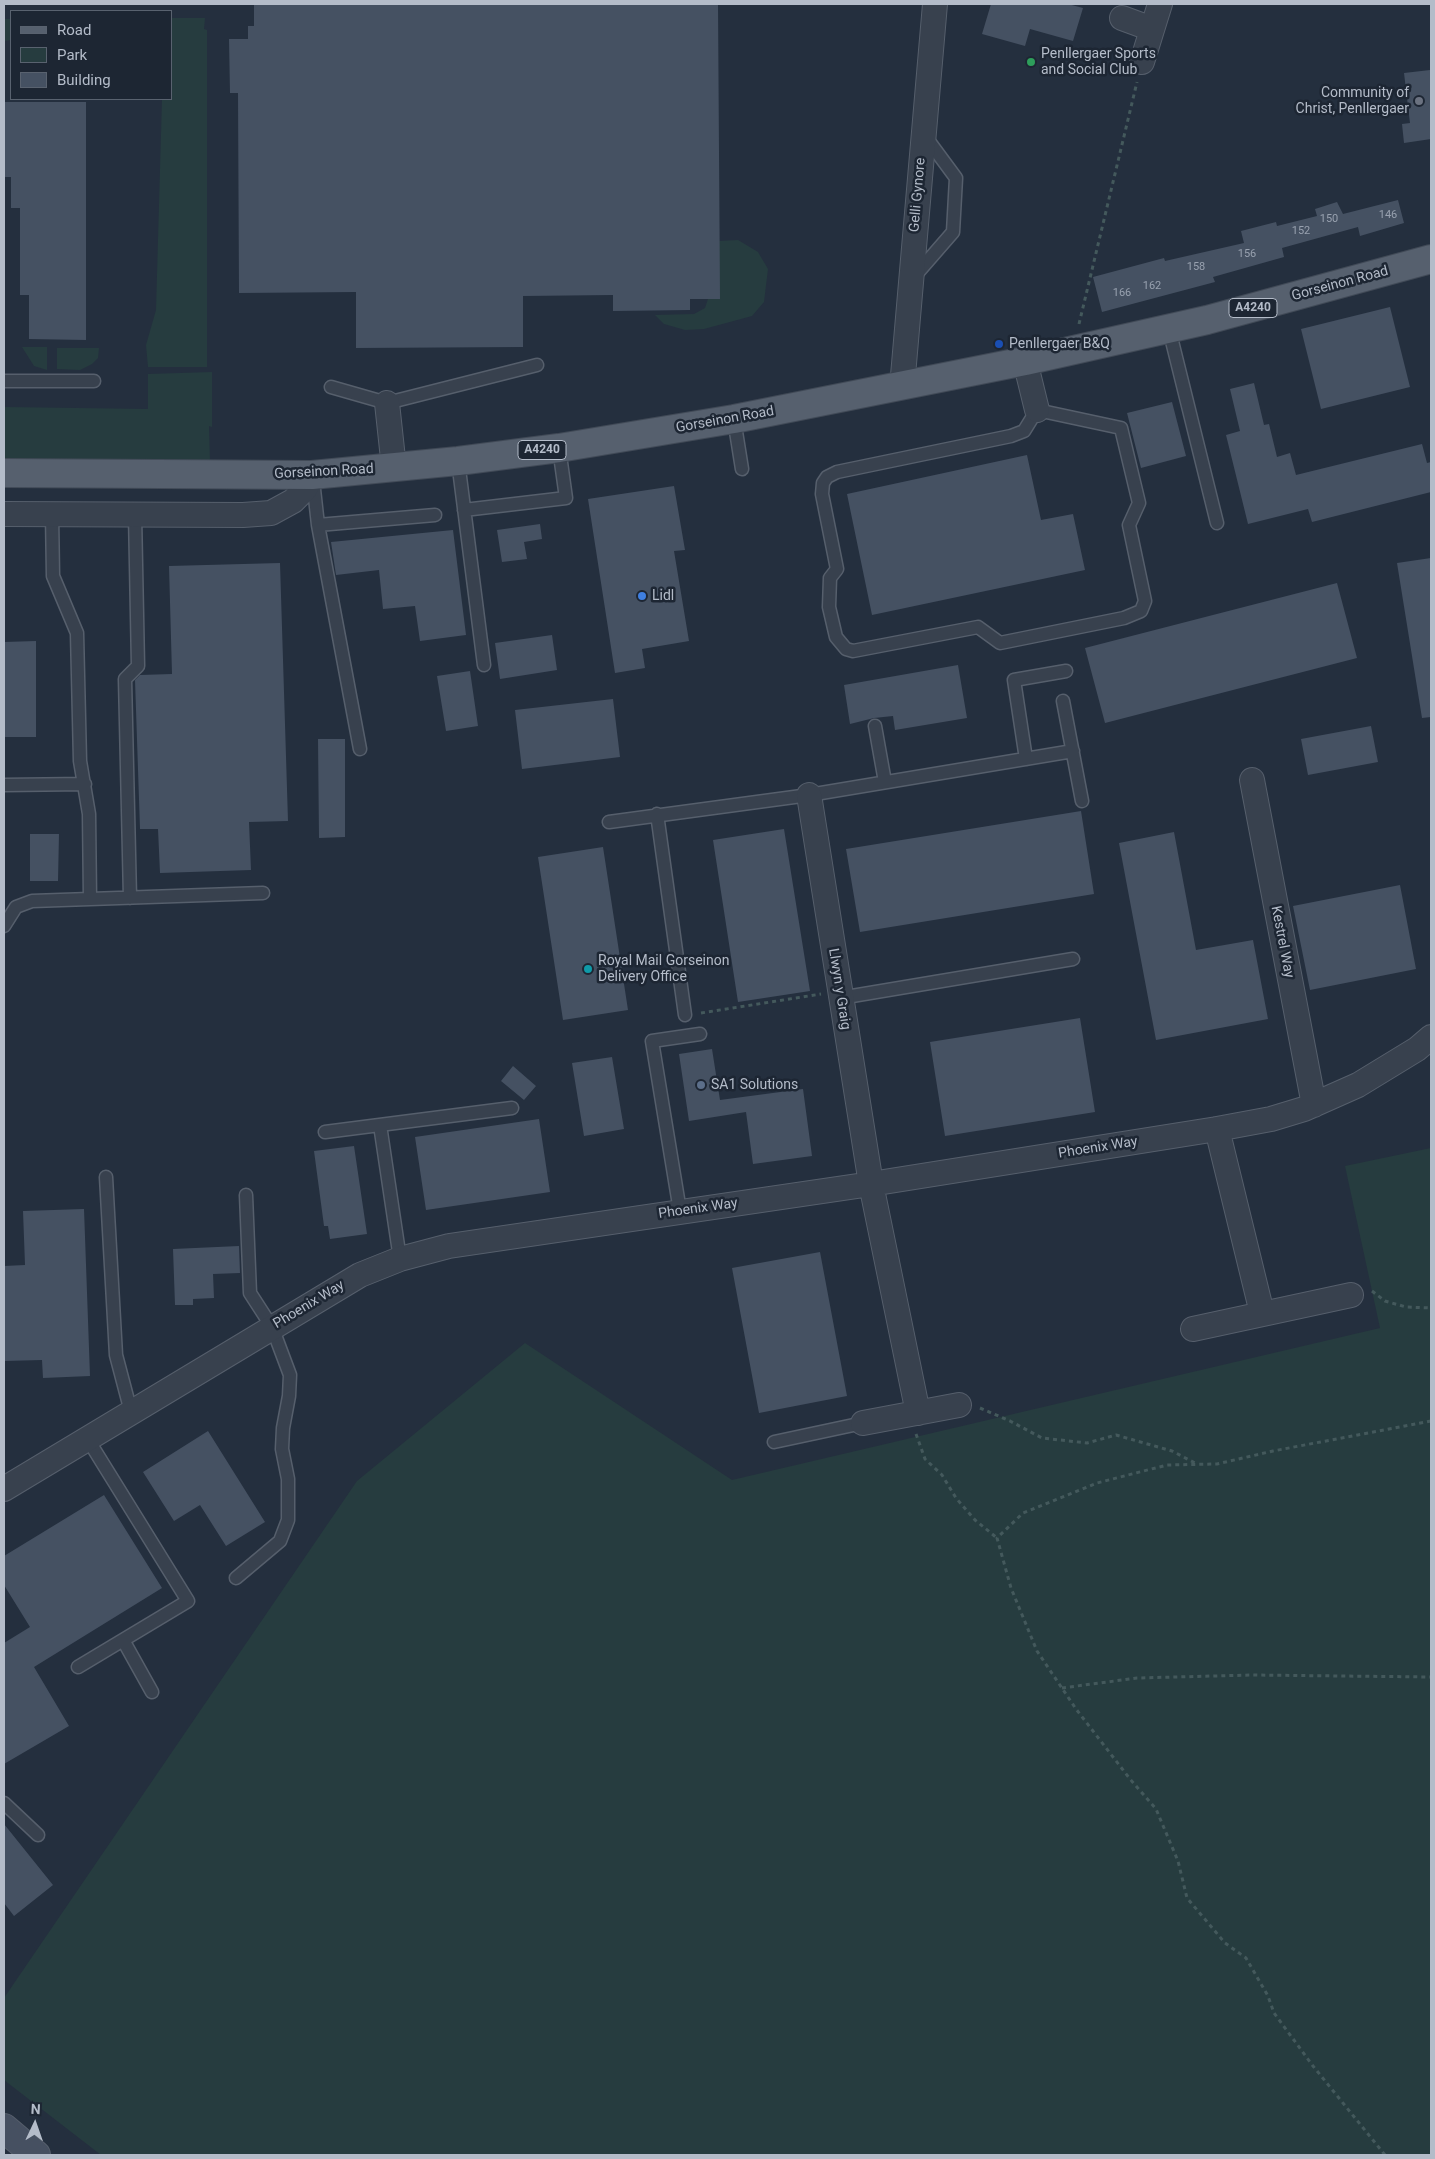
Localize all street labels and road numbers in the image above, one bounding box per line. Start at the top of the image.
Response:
street label: Gelli Gynore [906,157,930,233]
street label: Gorseinon Road [1290,263,1390,305]
road number: A4240 [1229,298,1277,318]
street label: Gorseinon Road [675,403,775,437]
road number: A4240 [518,440,566,460]
street label: Gorseinon Road [274,461,374,483]
street label: Kestrel Way [1267,905,1297,979]
street label: Llwyn y Graig [824,947,854,1031]
street label: Phoenix Way [1057,1133,1139,1163]
street label: Phoenix Way [657,1195,739,1223]
street label: Phoenix Way [270,1277,348,1333]

